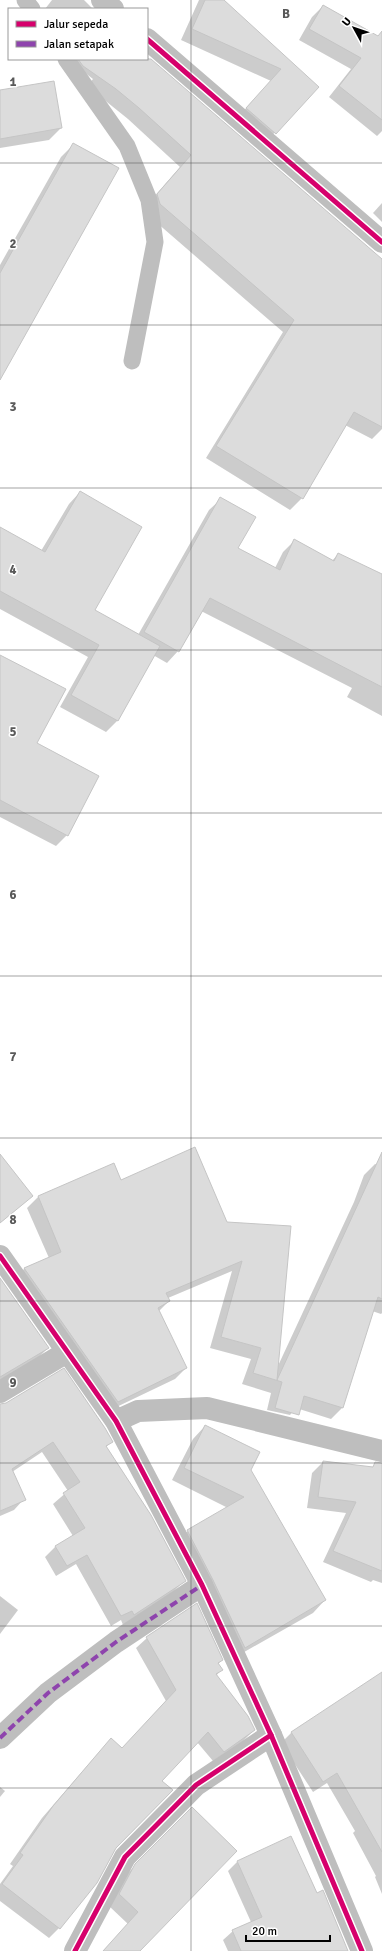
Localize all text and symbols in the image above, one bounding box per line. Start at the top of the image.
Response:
text: B [282,6,290,22]
legend [8,8,148,60]
north arrow [334,8,374,48]
text: U [339,15,354,29]
text: Jalur sepeda [44,17,108,32]
text: Jalan setapak [44,37,114,52]
text: 1 [9,74,17,90]
text: 2 [9,236,17,252]
text: 3 [9,399,17,415]
text: 4 [9,562,17,578]
text: 5 [9,724,17,740]
text: 6 [9,887,17,903]
text: 7 [9,1049,17,1065]
text: 8 [9,1212,17,1228]
text: 9 [9,1375,17,1391]
scale bar [246,1917,330,1943]
text: 20 m [252,1924,277,1939]

